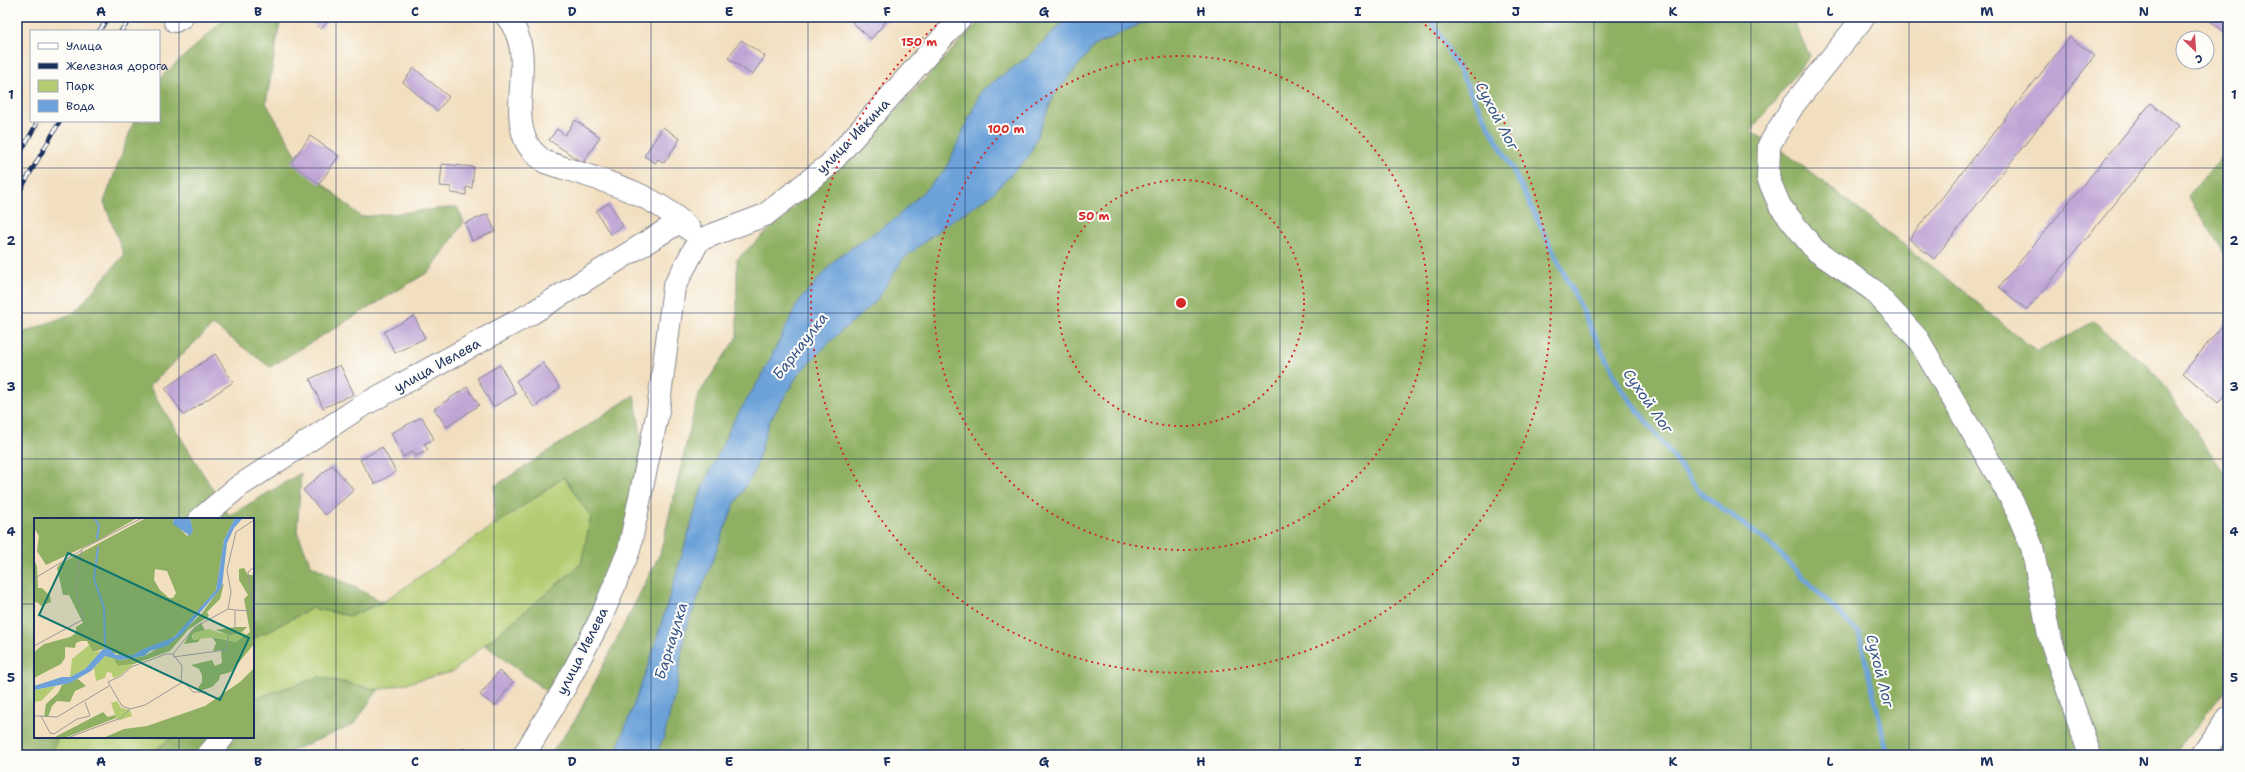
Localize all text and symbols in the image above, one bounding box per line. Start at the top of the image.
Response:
text: A [96,3,106,20]
text: B [254,3,262,20]
text: C [411,3,419,20]
text: D [567,3,577,20]
text: E [725,3,734,20]
text: F [883,3,891,20]
text: G [1039,3,1050,20]
text: H [1196,3,1206,20]
text: I [1354,3,1362,20]
text: J [1512,3,1520,20]
text: K [1669,3,1678,20]
text: L [1826,3,1834,20]
text: M [1980,3,1994,20]
text: N [2139,3,2149,20]
legend [30,30,160,122]
north arrow [2175,30,2215,70]
text: 150 m [901,34,937,50]
text: Улица [66,38,103,54]
text: С [2193,50,2205,67]
text: Железная дорога [66,58,169,74]
text: Парк [66,78,95,94]
water label: Сухой Лог [1471,78,1524,155]
text: 1 [8,86,14,103]
text: 1 [2231,86,2237,103]
street label: улица Ивкина [813,94,894,177]
text: Вода [66,98,95,114]
text: 100 m [988,121,1025,137]
text: 50 m [1079,208,1110,224]
text: 2 [6,232,16,249]
text: 2 [2229,232,2239,249]
centre of rings [1174,296,1188,310]
water label: Барнаулка [768,308,832,384]
street label: улица Ивлева [391,334,484,396]
water label: Сухой Лог [1618,365,1678,439]
text: 3 [6,378,16,395]
text: 3 [2229,378,2239,395]
inset map [34,518,254,738]
text: 4 [6,523,16,540]
text: 4 [2229,523,2239,540]
water label: Барнаулка [650,600,692,682]
street label: улица Ивлева [552,604,612,698]
water label: Сухой Лог [1861,632,1899,711]
text: 5 [7,669,15,686]
text: 5 [2230,669,2238,686]
text: A [96,753,106,770]
text: B [254,753,262,770]
text: C [411,753,419,770]
text: D [567,753,577,770]
text: E [725,753,734,770]
text: F [883,753,891,770]
text: G [1039,753,1050,770]
text: H [1196,753,1206,770]
text: I [1354,753,1362,770]
text: J [1512,753,1520,770]
text: K [1669,753,1678,770]
text: L [1826,753,1834,770]
text: M [1980,753,1994,770]
text: N [2139,753,2149,770]

